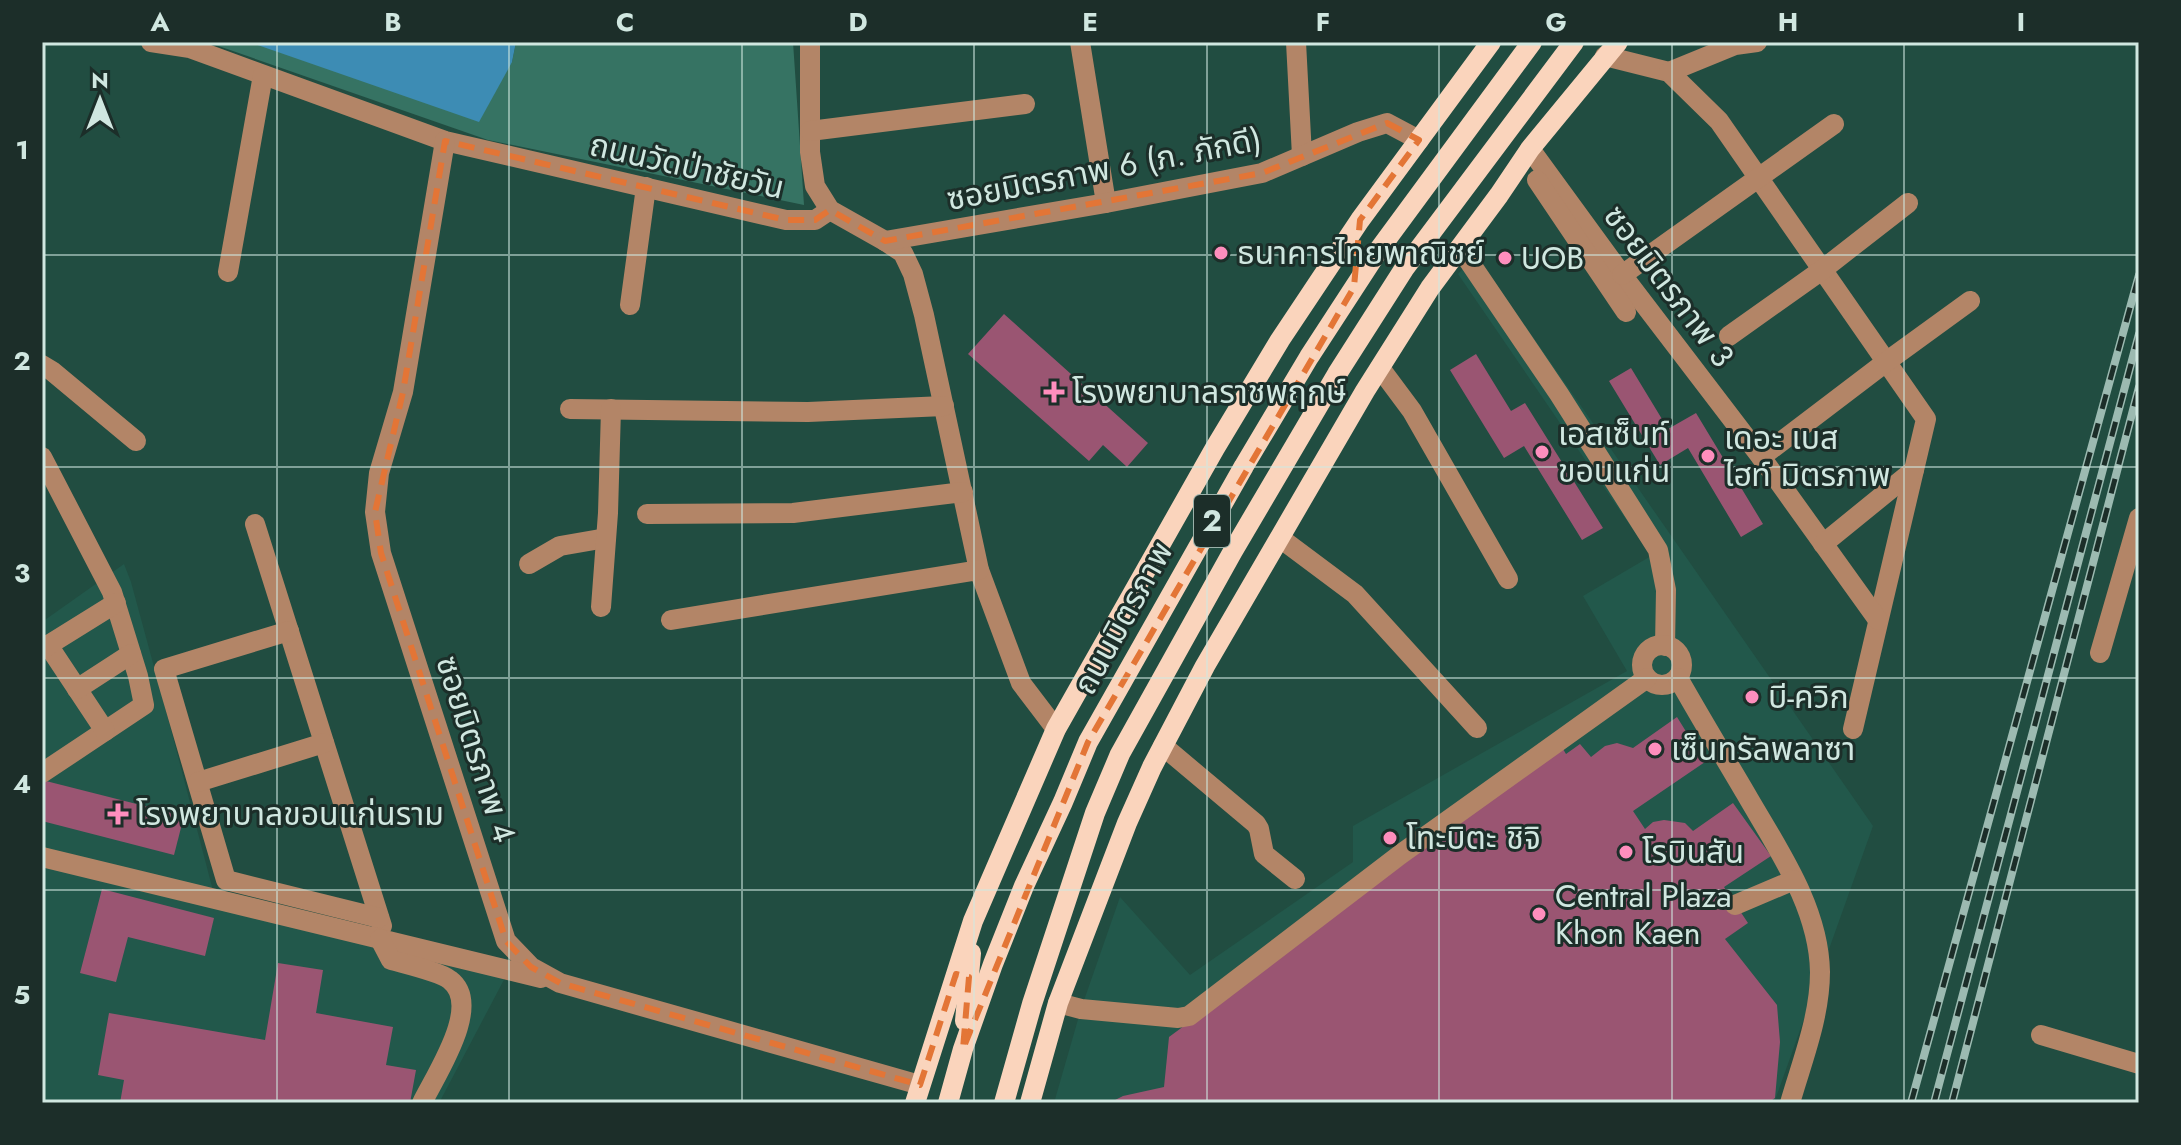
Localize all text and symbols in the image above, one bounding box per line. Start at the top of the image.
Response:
text: A [149,3,170,41]
text: B [384,3,402,41]
text: C [616,3,634,41]
text: D [848,3,868,41]
text: E [1082,3,1098,41]
text: F [1316,3,1330,41]
text: G [1545,3,1567,41]
text: H [1778,3,1798,41]
text: I [2017,3,2025,41]
north arrow [60,60,140,140]
text: N [91,64,109,96]
street label: ซอยมิตรภาพ 6 (ภ. ภักดี) [943,116,1265,222]
street label: ถนนวัดป่าชัยวัน [585,121,789,211]
text: 1 [15,131,29,169]
street label: ซอยมิตรภาพ 3 [1593,195,1745,377]
place label: ธนาคารไทยพาณิชย์ [1237,230,1485,276]
place label: UOB [1521,235,1584,281]
marker: ธนาคารไทยพาณิชย์ [1212,244,1230,262]
marker: UOB [1496,249,1514,267]
text: 2 [13,342,31,380]
place label: โรงพยาบาลราชพฤกษ์ [1072,369,1347,415]
marker: โรงพยาบาลราชพฤกษ์ [1043,381,1065,403]
place label: เอสเซ็นท์ ขอนแก่น [1558,411,1670,494]
place label: เดอะ เบส ไฮท์ มิตรภาพ [1723,415,1891,498]
marker: เอสเซ็นท์ ขอนแก่น [1533,443,1551,461]
marker: เดอะ เบส ไฮท์ มิตรภาพ [1699,447,1717,465]
road number: 2 [1194,495,1230,547]
street label: ถนนมิตรภาพ [1062,533,1184,703]
text: 3 [14,554,30,592]
street label: ซอยมิตรภาพ 4 [424,650,528,848]
place label: บี-ควิก [1768,674,1849,720]
marker: บี-ควิก [1743,688,1761,706]
place label: เซ็นทรัลพลาซา [1671,726,1855,772]
marker: เซ็นทรัลพลาซา [1646,740,1664,758]
text: 4 [13,765,31,803]
place label: โรงพยาบาลขอนแก่นราม [136,791,444,837]
marker: โรงพยาบาลขอนแก่นราม [107,803,129,825]
place label: โทะบิตะ ชิจิ [1406,815,1541,861]
marker: โทะบิตะ ชิจิ [1381,829,1399,847]
place label: โรบินสัน [1642,829,1744,875]
marker: โรบินสัน [1617,843,1635,861]
place label: Central Plaza Khon Kaen [1555,873,1732,956]
marker: Central Plaza Khon Kaen [1530,905,1548,923]
text: 5 [14,976,30,1014]

